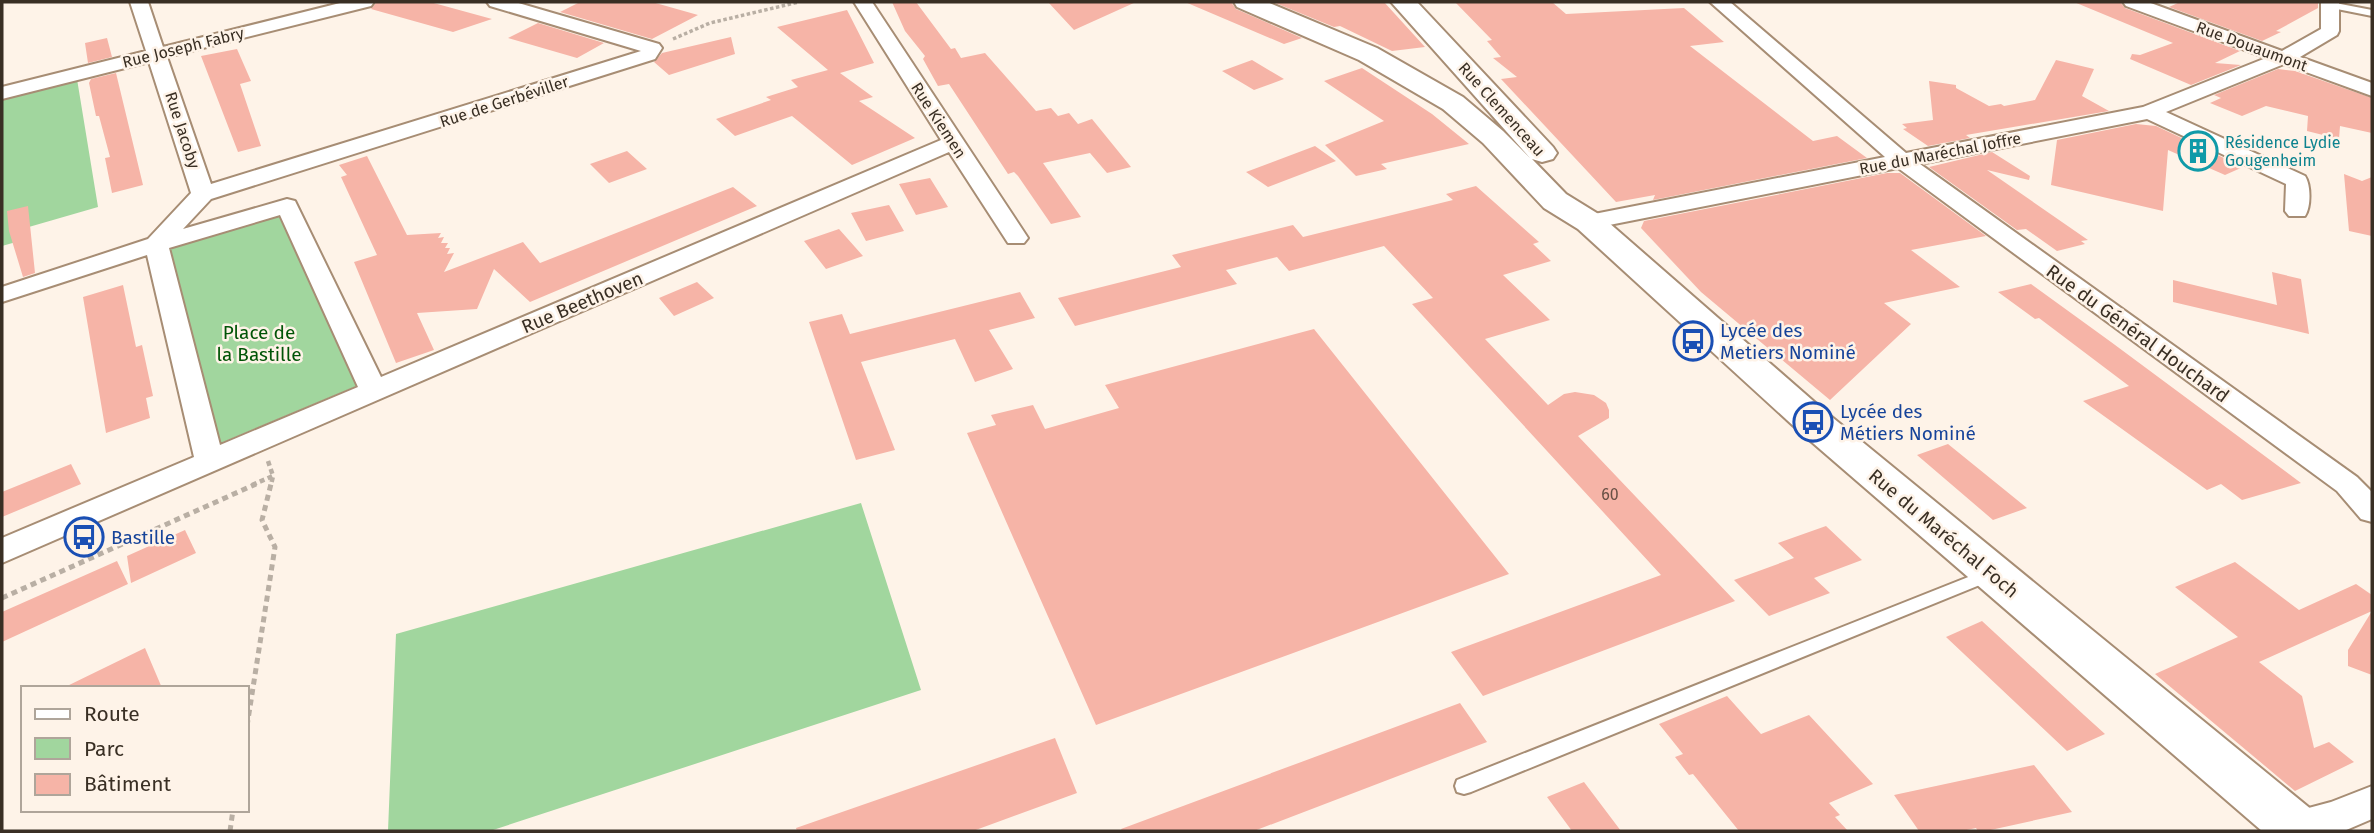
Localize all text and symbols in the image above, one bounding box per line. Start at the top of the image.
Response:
street label: Rue Douaumont [2194,18,2310,76]
street label: Rue Joseph Fabry [120,23,246,72]
street label: Rue Clemenceau [1454,58,1549,160]
street label: Rue de Gerbéviller [437,71,572,131]
street label: Rue Kiemen [907,79,970,162]
street label: Rue Jacoby [161,89,204,171]
street label: Rue du Maréchal Joffre [1858,128,2023,179]
building icon: Résidence Lydie Gougenheim [2177,130,2219,172]
place label: Résidence Lydie Gougenheim [2225,133,2341,170]
street label: Rue du Général Houchard [2042,259,2234,407]
street label: Rue Beethoven [518,266,647,338]
place label: Lycée des Metiers Nominé [1720,319,1856,364]
bus stop icon: Lycée des Metiers Nominé [1672,320,1714,362]
park label: Place de la Bastille [216,321,302,366]
place label: Lycée des Métiers Nominé [1840,400,1976,445]
bus stop icon: Lycée des Métiers Nominé [1792,401,1834,443]
street label: Rue du Maréchal Foch [1864,464,2023,603]
house number: 60 [1601,485,1619,504]
bus stop icon: Bastille [63,516,105,558]
place label: Bastille [111,526,175,549]
legend [21,686,248,812]
text: Route [84,701,140,727]
text: Parc [84,736,124,762]
text: Bâtiment [84,771,171,797]

